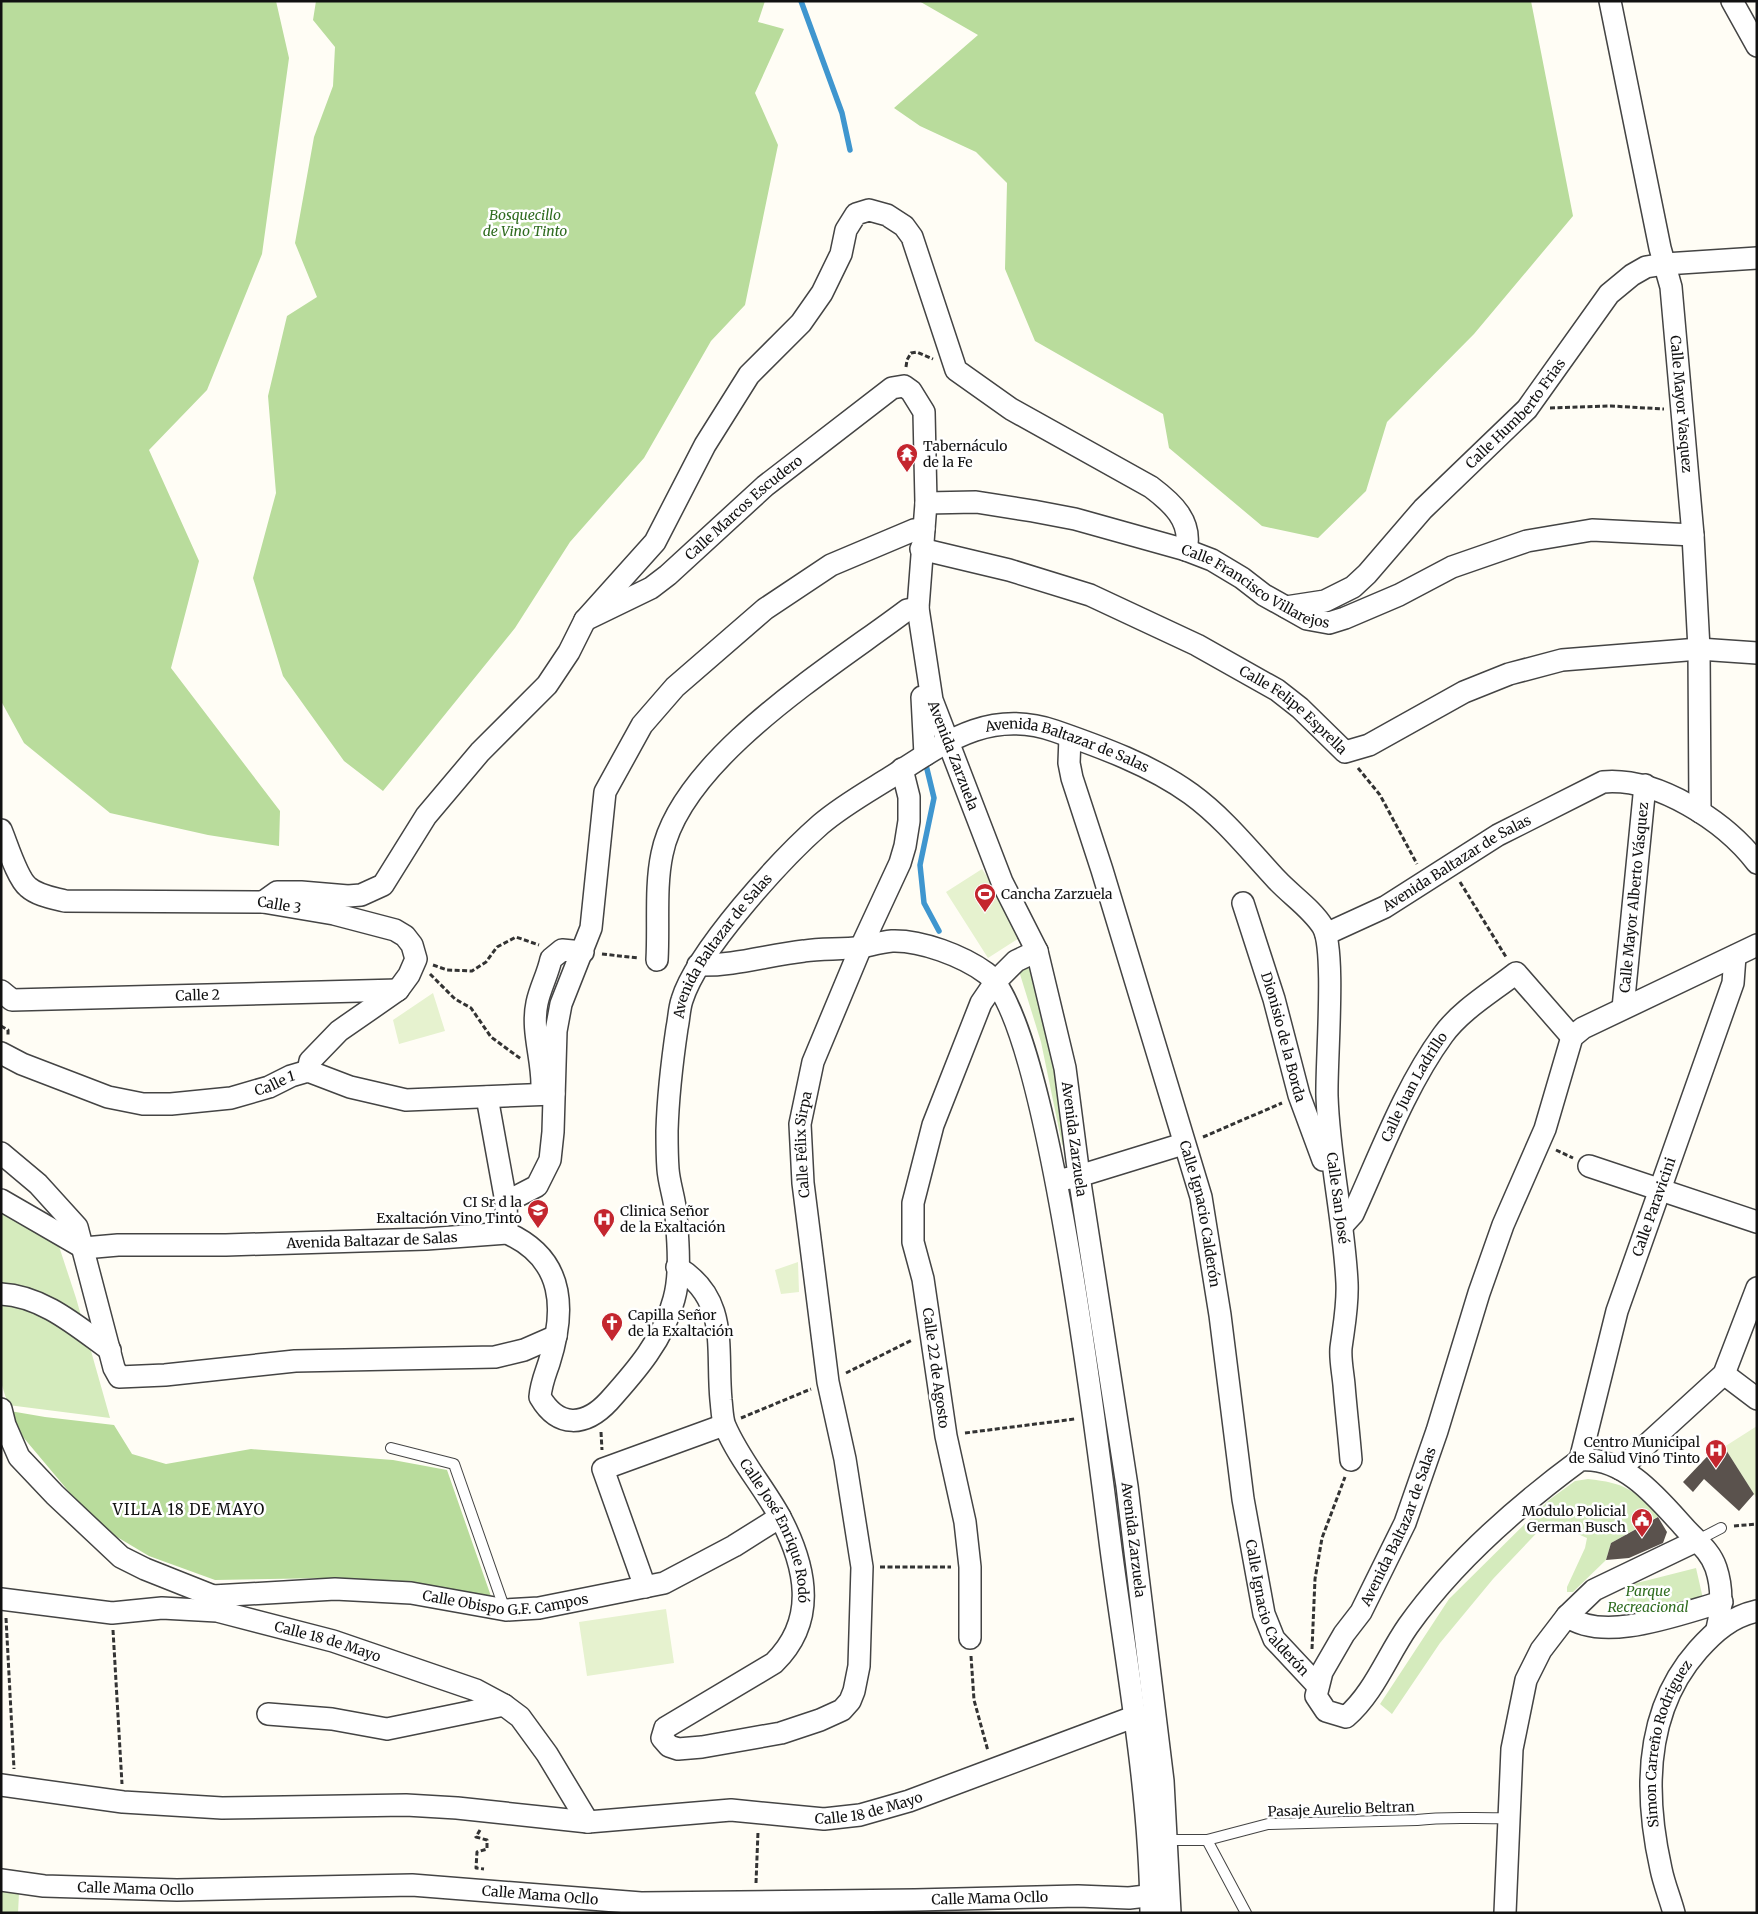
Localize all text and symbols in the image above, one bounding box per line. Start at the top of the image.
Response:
park label: Bosquecillo de Vino Tinto [483,206,567,240]
street label: Calle Mayor Vasquez [1666,334,1696,474]
street label: Calle Humberto Frias [1462,355,1569,472]
place label: Tabernáculo de la Fe [923,437,1007,471]
temple icon: Tabernáculo de la Fe [895,442,919,473]
street label: Calle Marcos Escudero [681,451,806,564]
street label: Calle Francisco Villarejos [1179,540,1331,632]
street label: Calle Felipe Esprella [1236,662,1351,758]
street label: Avenida Zarzuela [924,697,983,813]
street label: Avenida Baltazar de Salas [982,715,1152,776]
street label: Calle Mayor Alberto Vásquez [1616,801,1652,994]
street label: Avenida Baltazar de Salas [1378,811,1534,916]
street label: Avenida Baltazar de Salas [670,870,776,1020]
sports icon: Cancha Zarzuela [973,882,997,913]
place label: Cancha Zarzuela [1001,885,1113,903]
street label: Calle 3 [257,893,303,917]
street label: Dionisio de la Borda [1257,970,1310,1105]
street label: Calle 2 [175,986,220,1005]
street label: Calle Juan Ladrillo [1377,1028,1451,1145]
street label: Calle 1 [252,1066,297,1100]
street label: Avenida Zarzuela [1058,1079,1091,1198]
street label: Calle Félix Sirpa [791,1089,816,1199]
street label: Calle Ignacio Calderón [1175,1138,1224,1289]
street label: Calle San José [1323,1151,1353,1245]
street label: Calle Paravicini [1628,1154,1680,1259]
place label: CI Sr d la Exaltación Vino Tinto [376,1193,522,1227]
school or university icon: CI Sr d la Exaltación Vino Tinto [526,1198,550,1229]
place label: Clinica Señor de la Exaltación [620,1202,725,1236]
hospital icon: Clinica Señor de la Exaltación [592,1207,616,1238]
street label: Avenida Baltazar de Salas [285,1228,458,1252]
place label: Capilla Señor de la Exaltación [628,1306,733,1340]
street label: Calle 22 de Agosto [919,1307,953,1429]
church icon: Capilla Señor de la Exaltación [600,1311,624,1342]
place label: Centro Municipal de Salud Vino Tinto [1569,1433,1701,1467]
hospital icon: Centro Municipal de Salud Vino Tinto [1704,1438,1728,1469]
street label: Avenida Baltazar de Salas [1356,1445,1440,1610]
street label: Calle José Enrique Rodó [736,1455,812,1603]
street label: Avenida Zarzuela [1117,1480,1150,1599]
district label: VILLA 18 DE MAYO [112,1500,265,1519]
place label: Modulo Policial German Busch [1522,1502,1627,1536]
public building icon: Modulo Policial German Busch [1630,1507,1654,1538]
street label: Calle Ignacio Calderón [1242,1538,1313,1680]
park label: Parque Recreacional [1607,1582,1689,1616]
street label: Calle Obispo G.F. Campos [421,1586,590,1619]
street label: Calle 18 de Mayo [272,1617,383,1666]
street label: Simon Carreño Rodriguez [1642,1656,1696,1829]
street label: Calle 18 de Mayo [814,1788,925,1828]
street label: Pasaje Aurelio Beltran [1267,1797,1415,1821]
street label: Calle Mama Ocllo [77,1878,194,1899]
street label: Calle Mama Ocllo [481,1882,599,1909]
street label: Calle Mama Ocllo [931,1888,1048,1909]

